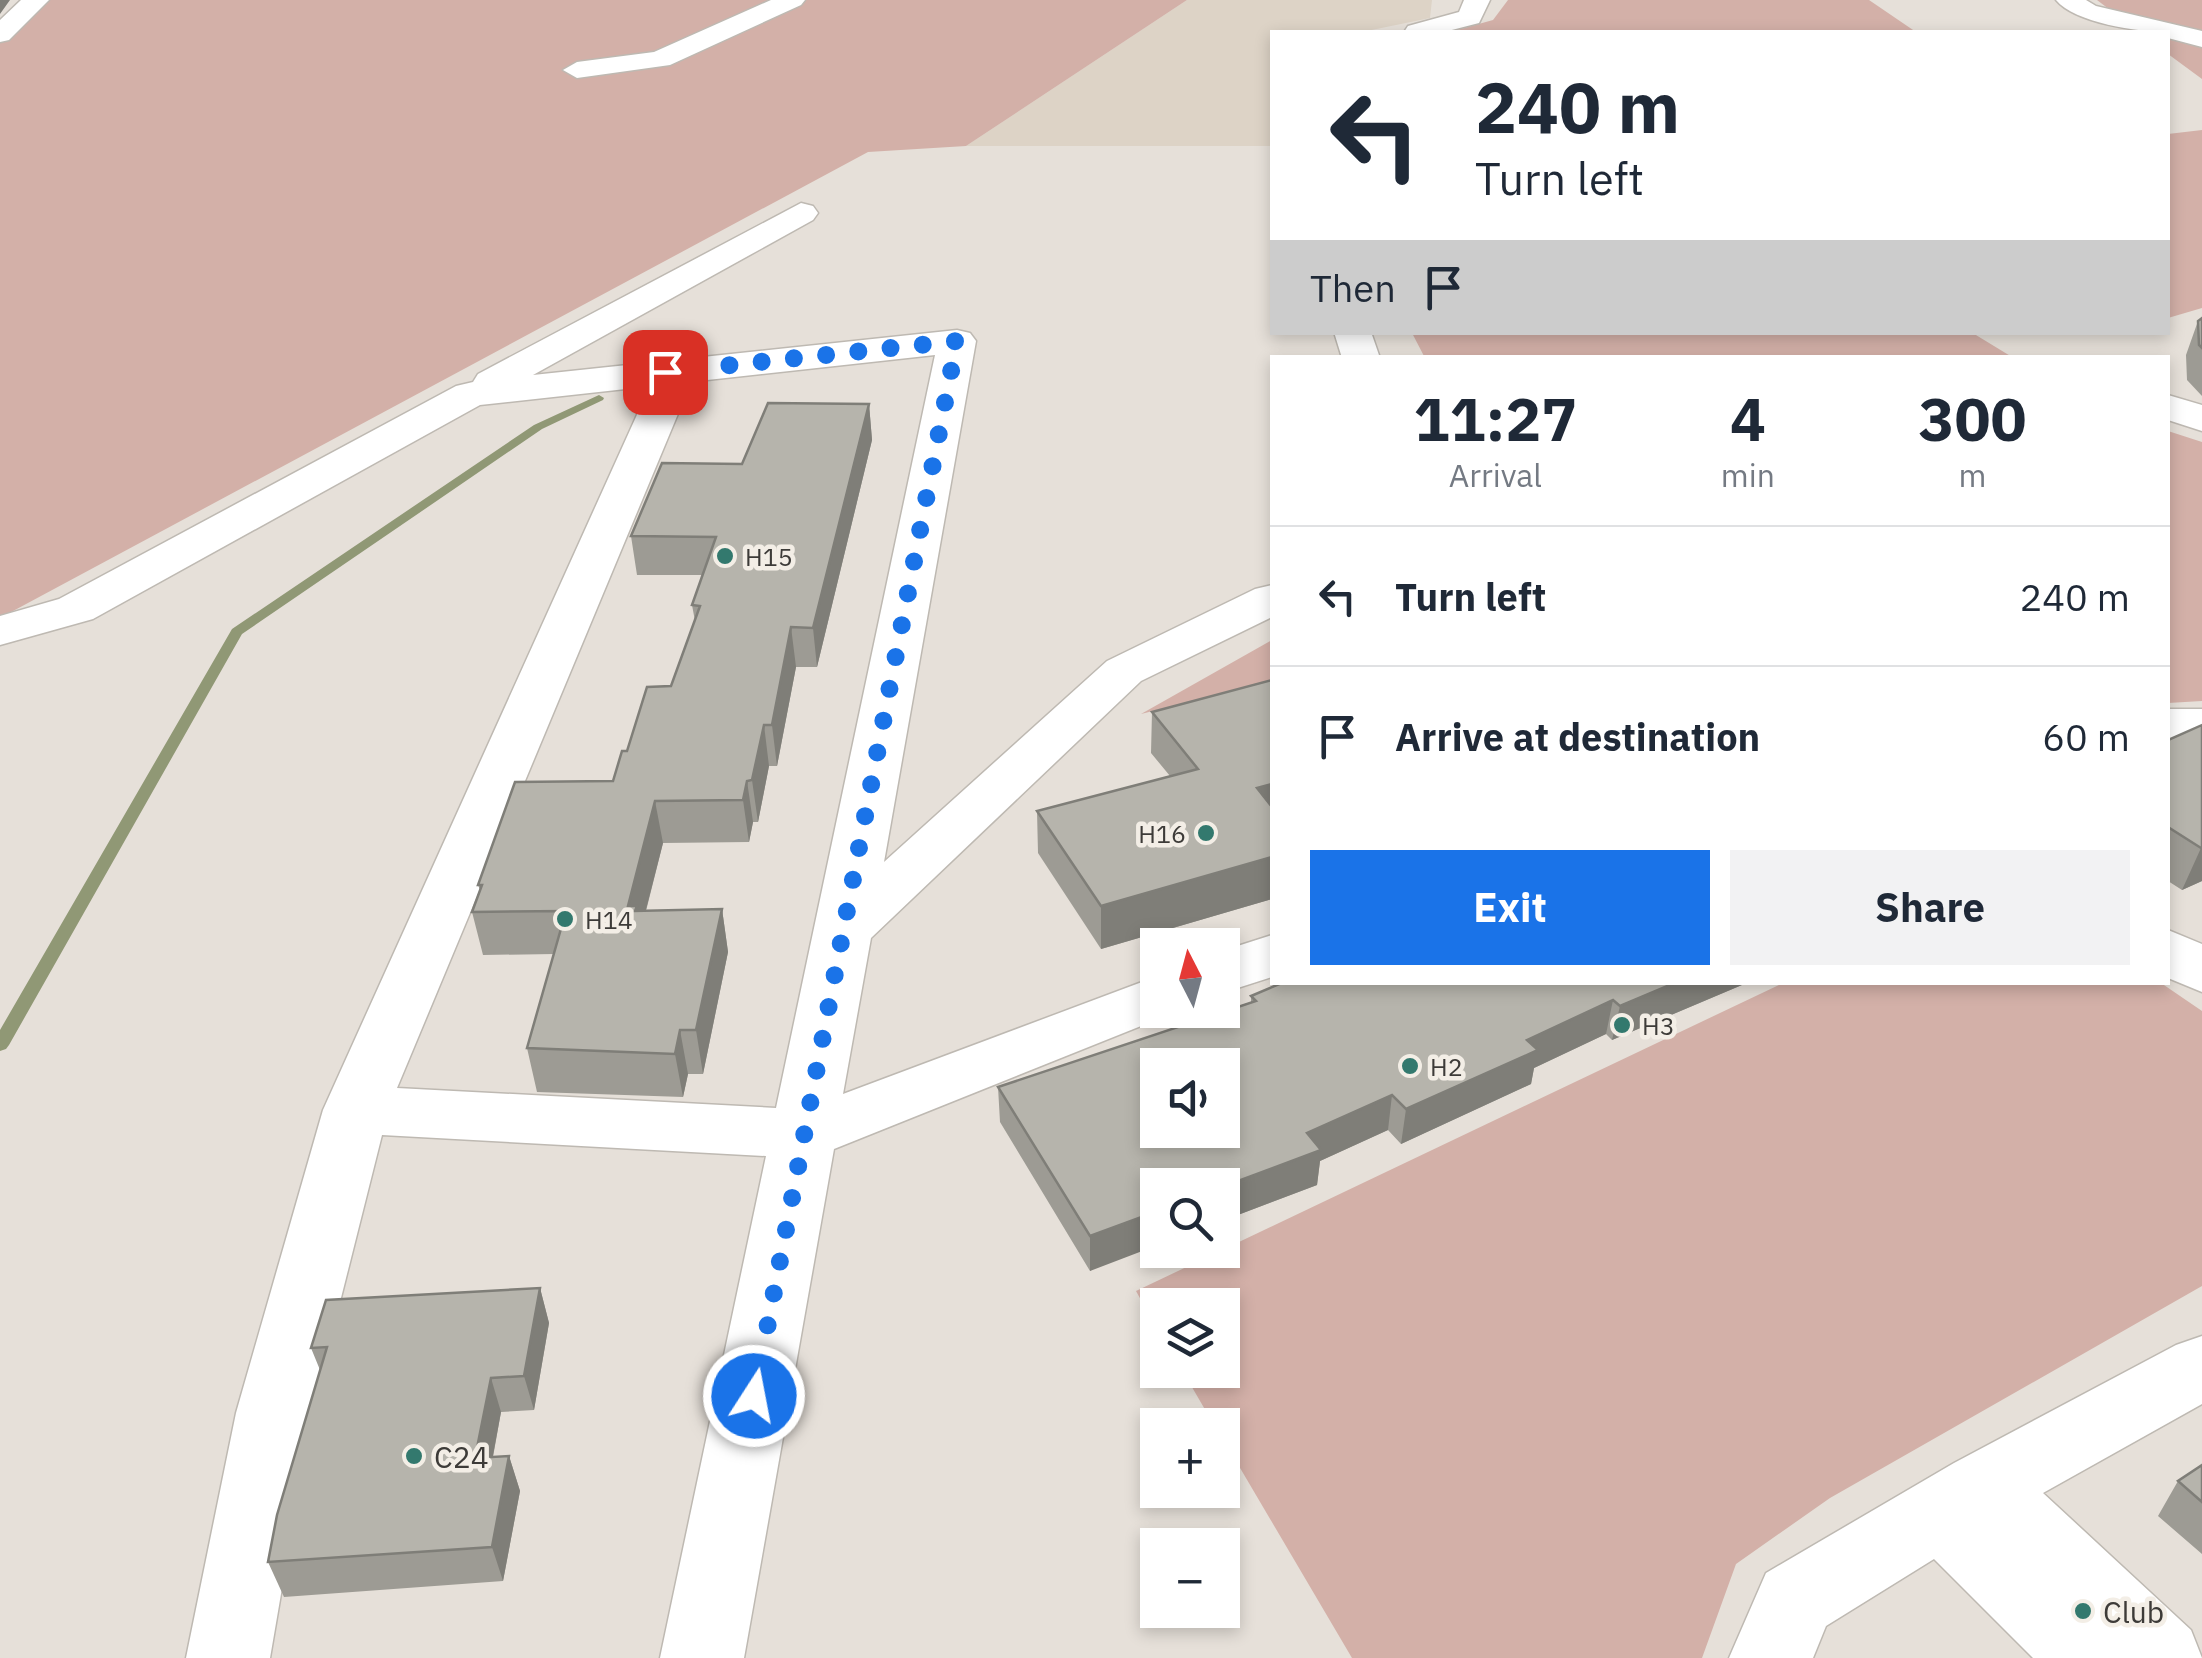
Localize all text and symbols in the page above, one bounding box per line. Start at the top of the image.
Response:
text: 240 m [1475,61,1680,152]
icon: left [1310,70,1440,200]
text: Turn left [1475,149,1644,207]
icon: arrive [1416,260,1471,315]
text: Then [1310,263,1396,312]
pin [623,330,708,415]
icon: arrive [638,345,693,400]
text: 11:27 [1414,379,1577,458]
text: 4 [1730,379,1766,458]
text: 300 [1918,379,2026,458]
text: Arrival [1449,454,1542,496]
text: min [1721,454,1775,496]
text: m [1959,454,1986,496]
place label: H15 [745,540,793,573]
marker: H15 [714,545,736,567]
icon: left [1310,569,1365,624]
text: Turn left [1395,572,1546,621]
text: 240 m [2019,572,2130,621]
icon: arrive [1310,709,1365,764]
text: Arrive at destination [1395,712,1760,761]
text: 60 m [2042,712,2130,761]
place label: H16 [1138,817,1186,850]
marker: H16 [1195,822,1217,844]
button: Exit [1310,850,1710,965]
button: Share [1730,850,2130,965]
place label: H14 [585,903,633,936]
marker: H14 [554,908,576,930]
north arrow [1140,928,1240,1028]
map controls [1140,928,1240,1628]
place label: H3 [1642,1009,1675,1042]
marker: H3 [1611,1014,1633,1036]
button: sound [1140,1048,1240,1148]
place label: H2 [1430,1050,1463,1083]
marker: H2 [1399,1055,1421,1077]
button: search [1140,1168,1240,1268]
button: layers [1140,1288,1240,1388]
position arrow [702,1344,806,1448]
button: + [1140,1408,1240,1508]
place label: C24 [434,1437,489,1476]
marker: C24 [403,1445,425,1467]
button: − [1140,1528,1240,1628]
place label: Club [2103,1592,2164,1631]
marker: Club [2072,1600,2094,1622]

